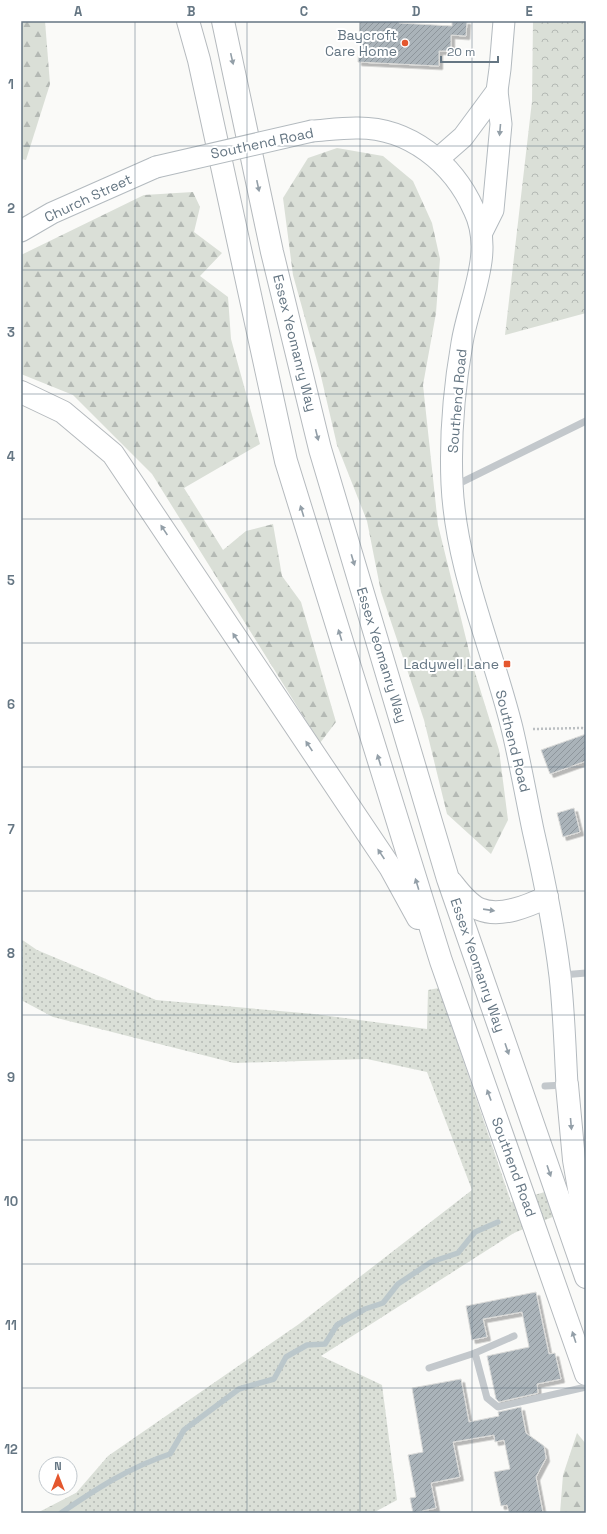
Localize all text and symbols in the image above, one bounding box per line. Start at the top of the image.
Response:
text: A [74,3,83,20]
text: B [187,3,196,20]
text: C [300,3,308,20]
text: D [412,3,421,20]
text: E [525,3,533,20]
place label: Baycroft Care Home [325,26,397,60]
marker: Baycroft Care Home [400,38,410,48]
scale bar [441,38,498,64]
text: 20 m [447,44,475,60]
one-way arrow [229,53,235,65]
text: 1 [8,76,14,93]
street label: Southend Road [209,123,315,163]
one-way arrow [497,124,504,136]
street label: Church Street [41,170,135,226]
one-way arrow [256,180,262,192]
text: 2 [7,200,15,217]
street label: Essex Yeomanry Way [269,272,321,414]
text: 3 [7,324,15,341]
street label: Southend Road [443,348,471,454]
one-way arrow [314,430,320,442]
text: 4 [7,448,15,465]
one-way arrow [299,505,305,517]
one-way arrow [160,525,168,535]
one-way arrow [350,554,356,566]
text: 5 [7,572,15,589]
street label: Essex Yeomanry Way [353,585,411,725]
one-way arrow [337,629,343,641]
one-way arrow [233,632,240,644]
place label: Ladywell Lane [404,655,499,673]
marker: Ladywell Lane [502,659,512,669]
street label: Southend Road [492,688,534,794]
text: 6 [7,696,15,713]
one-way arrow [305,741,313,751]
one-way arrow [376,753,382,765]
text: 7 [7,821,15,838]
one-way arrow [377,849,385,859]
one-way arrow [414,877,420,889]
street label: Essex Yeomanry Way [447,895,509,1035]
one-way arrow [483,907,495,914]
text: 8 [7,945,15,962]
one-way arrow [504,1043,510,1055]
text: 9 [7,1069,15,1086]
one-way arrow [485,1089,491,1101]
street label: Southend Road [488,1115,540,1219]
one-way arrow [568,1118,574,1130]
one-way arrow [547,1166,553,1178]
text: 10 [4,1193,18,1210]
text: 11 [5,1317,17,1334]
one-way arrow [570,1330,576,1342]
text: 12 [4,1441,18,1458]
north arrow [38,1456,78,1496]
text: N [54,1459,62,1473]

